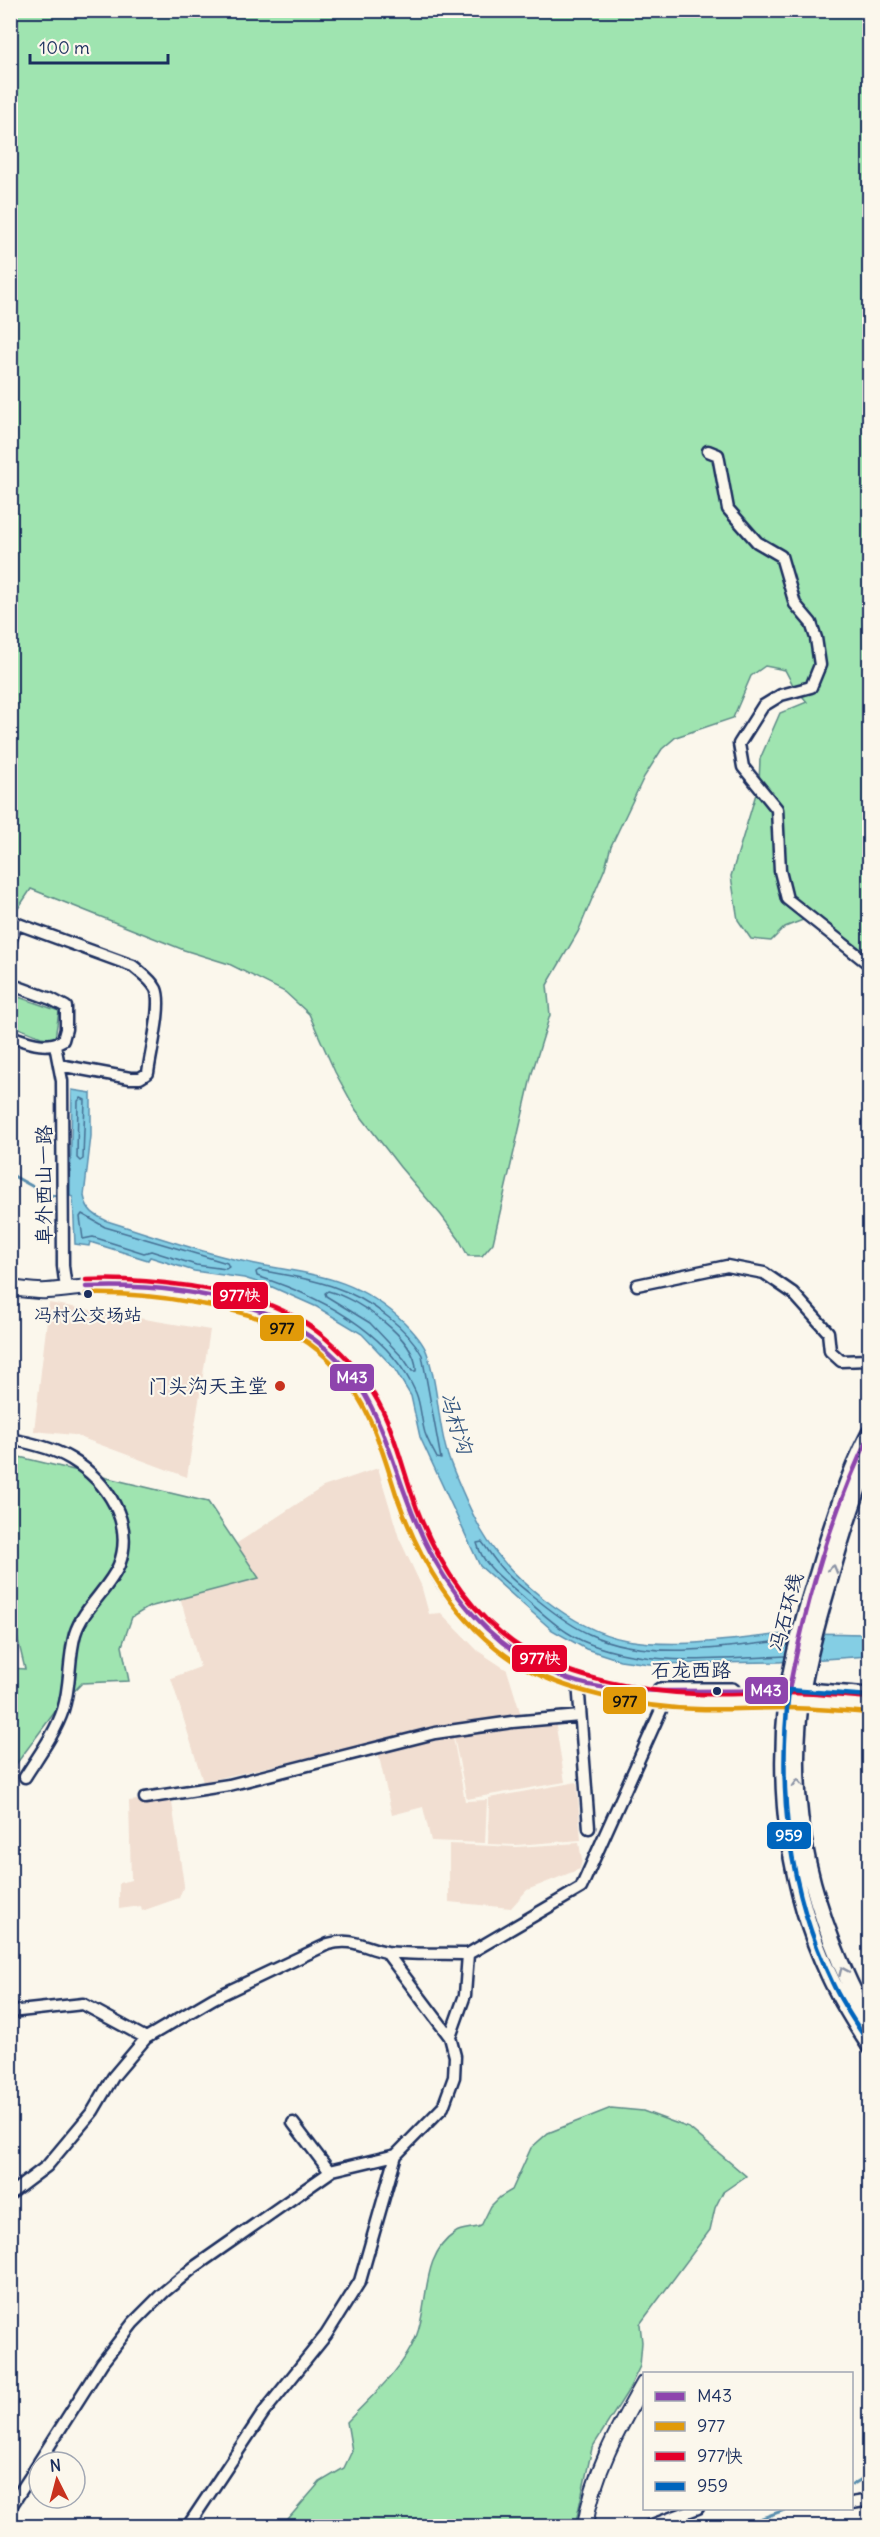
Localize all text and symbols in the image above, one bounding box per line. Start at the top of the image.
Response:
scale bar [30,27,168,65]
text: 100 m [39,36,90,59]
street label: 阜外西山一路 [31,1124,56,1245]
line badge: 977快 [212,1281,269,1310]
text: 977快 [220,1285,260,1305]
marker: 冯村公交场站 [82,1288,94,1300]
place label: 冯村公交场站 [34,1303,142,1326]
line badge: 977 [259,1314,305,1342]
text: 977 [270,1318,295,1338]
line badge: M43 [329,1363,375,1392]
text: M43 [336,1367,368,1387]
place label: 门头沟天主堂 [148,1373,268,1398]
marker: 门头沟天主堂 [273,1379,287,1393]
water label: 冯村沟 [434,1389,480,1459]
one-way arrow [826,1564,838,1575]
street label: 冯石环线 [763,1570,808,1654]
line badge: 977快 [511,1644,568,1673]
text: 977快 [520,1648,560,1668]
street label: 石龙西路 [651,1657,732,1682]
line badge: M43 [744,1676,789,1705]
text: M43 [750,1680,782,1700]
unlabelled marker [711,1685,723,1697]
line badge: 977 [602,1686,647,1715]
text: 977 [613,1691,638,1711]
one-way arrow [791,1779,804,1788]
line badge: 959 [766,1821,812,1850]
text: 959 [775,1825,803,1845]
one-way arrow [839,1967,851,1978]
legend [643,2372,853,2510]
text: M43 [697,2384,732,2407]
text: 977 [697,2414,725,2437]
text: 977快 [697,2444,743,2467]
north arrow [27,2450,87,2510]
text: N [49,2455,62,2476]
text: 959 [697,2474,728,2497]

